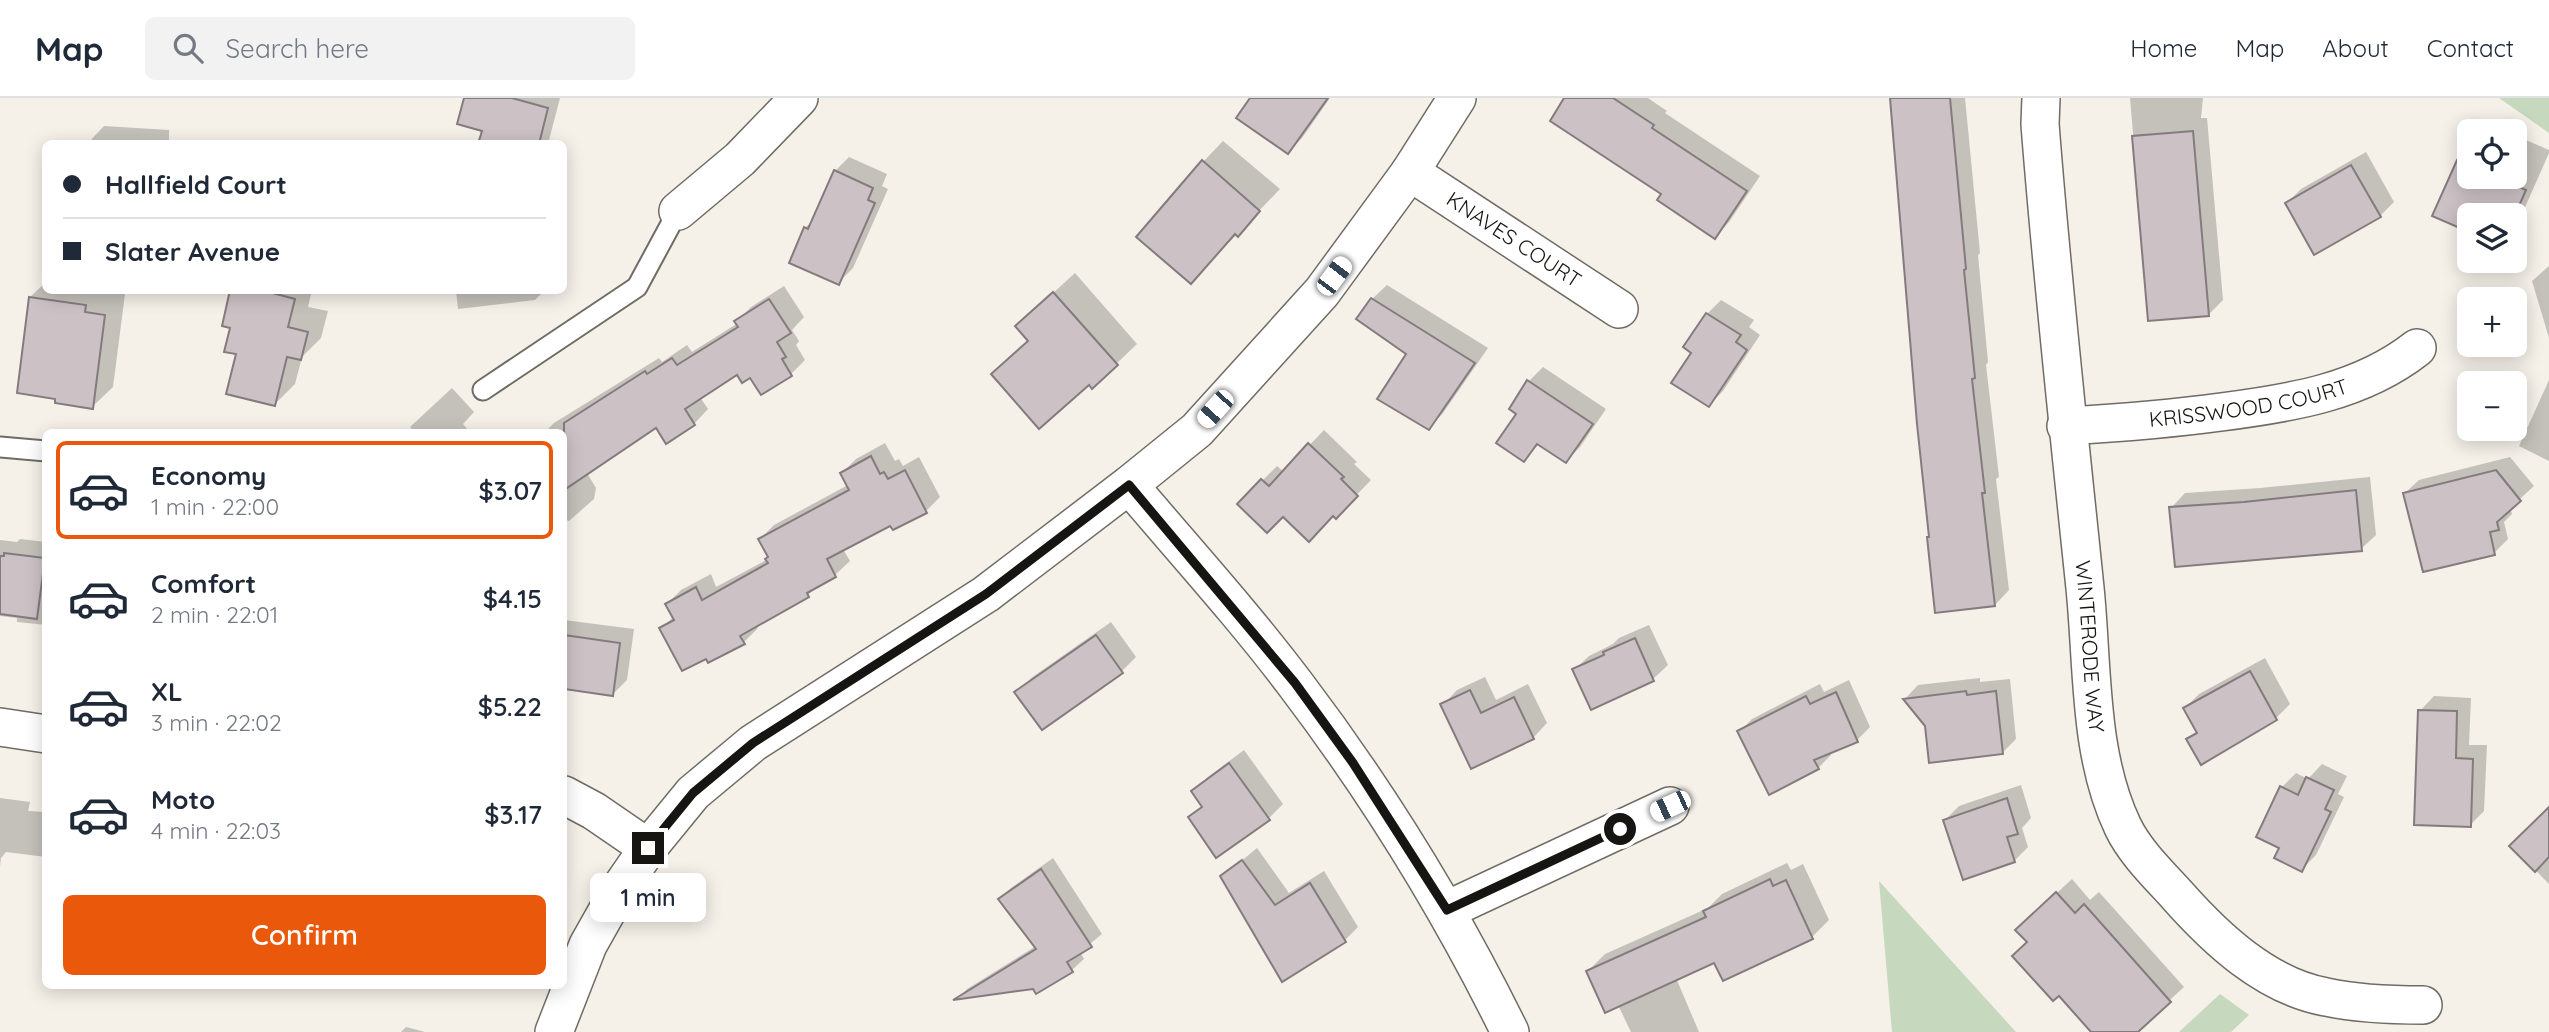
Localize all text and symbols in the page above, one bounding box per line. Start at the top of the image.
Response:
search box [145,17,635,80]
text: Map [35,28,103,69]
icon: search [169,29,207,67]
text: Search here [225,32,369,65]
text: Home [2130,33,2197,63]
text: Map [2235,33,2284,63]
text: About [2322,33,2389,63]
text: Contact [2427,33,2514,63]
map controls [2457,119,2527,441]
button: locate [2457,119,2527,189]
text: Hallfield Court [105,168,287,201]
street label: KNAVES COURT [1442,186,1587,293]
button: layers [2457,203,2527,273]
text: Slater Avenue [105,235,280,268]
car [1313,253,1356,299]
button: + [2457,287,2527,357]
button: − [2457,371,2527,441]
street label: KRISSWOOD COURT [2148,373,2351,432]
car [1194,386,1237,432]
icon: car [67,459,130,522]
text: Economy [151,459,266,492]
text: $3.07 [478,474,542,507]
text: 1 min · 22:00 [151,492,279,521]
street label: WINTERODE WAY [2070,559,2111,734]
icon: car [67,567,130,630]
text: Comfort [151,567,256,600]
text: $4.15 [483,582,542,615]
text: 2 min · 22:01 [151,600,278,629]
icon: car [67,675,130,738]
text: XL [151,675,183,708]
text: $5.22 [478,690,542,723]
text: 3 min · 22:02 [151,708,282,737]
icon: car [67,783,130,846]
text: Moto [151,783,215,816]
car [1647,788,1694,824]
text: $3.17 [484,798,542,831]
route start [1604,813,1636,845]
text: 4 min · 22:03 [151,816,281,845]
route end [632,832,664,864]
callout: 1 min [590,872,706,922]
text: 1 min [620,883,676,912]
button: Confirm [63,895,546,975]

